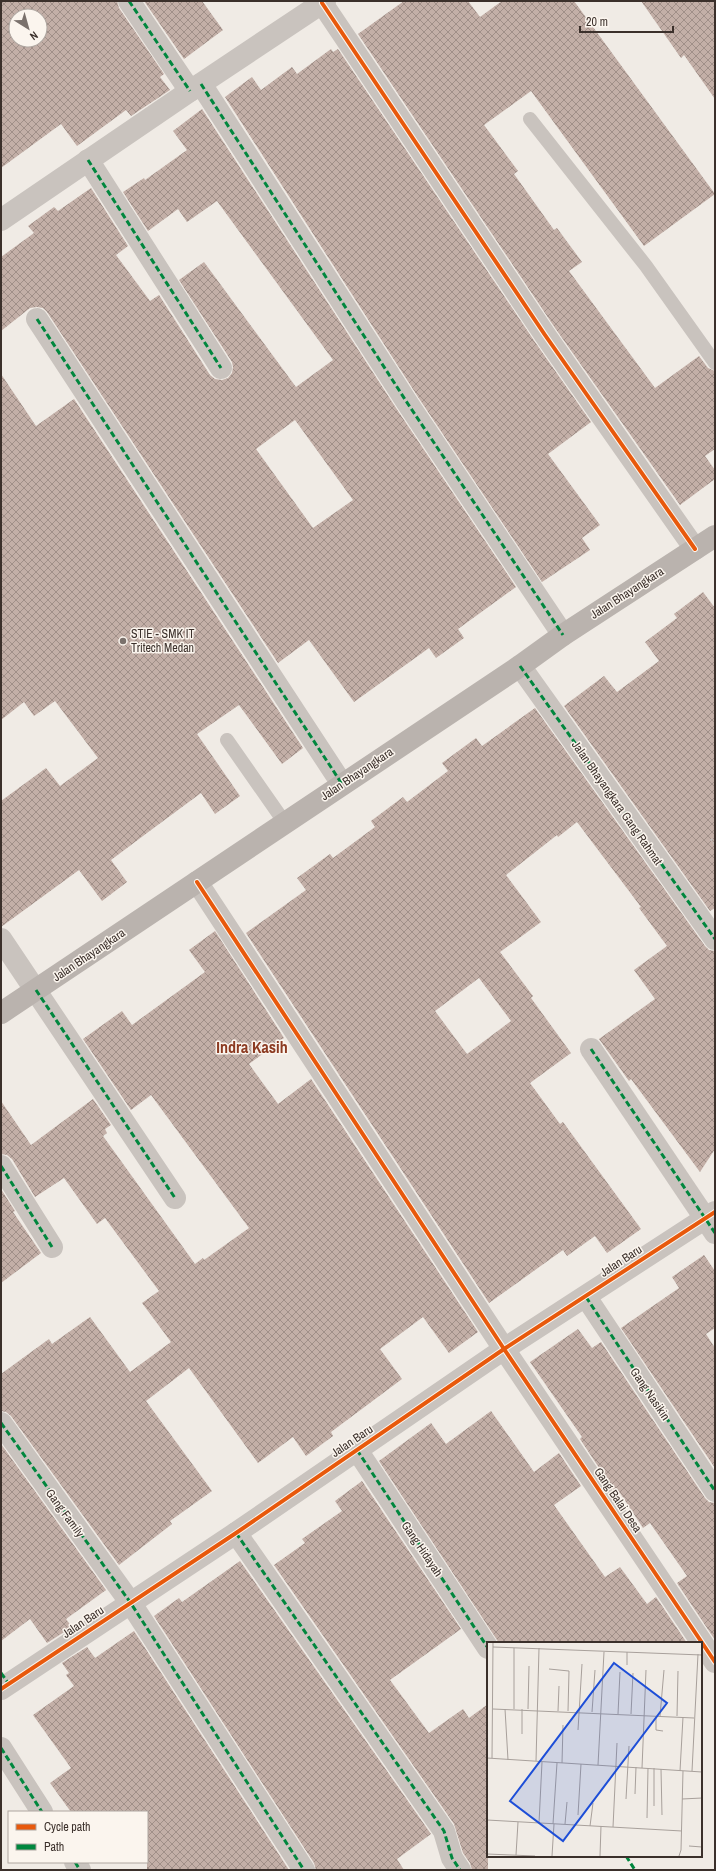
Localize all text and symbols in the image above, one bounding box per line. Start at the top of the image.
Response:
north arrow [8,8,48,48]
scale bar [580,8,673,34]
text: 20 m [586,14,608,30]
text: N [27,28,41,44]
street label: Jalan Bhayangkara [587,563,667,623]
place label: STIE - SMK IT Tritech Medan [131,626,194,656]
marker: STIE - SMK IT Tritech Medan [118,636,128,646]
street label: Jalan Bhayangkara Gang Rahmat [568,738,666,869]
street label: Jalan Bhayangkara [318,744,397,804]
street label: Jalan Bhayangkara [50,925,129,985]
district label: Indra Kasih [216,1036,288,1058]
street label: Jalan Baru [597,1241,645,1281]
street label: Gang Nasikin [627,1365,673,1423]
street label: Jalan Baru [328,1421,376,1461]
street label: Gang Balai Desa [590,1464,646,1536]
street label: Gang Family [42,1486,88,1540]
street label: Gang Hidayah [398,1518,446,1580]
street label: Jalan Baru [59,1602,107,1642]
inset map [487,1642,702,1857]
legend [8,1811,148,1863]
text: Cycle path [44,1819,91,1835]
text: Path [44,1839,64,1855]

